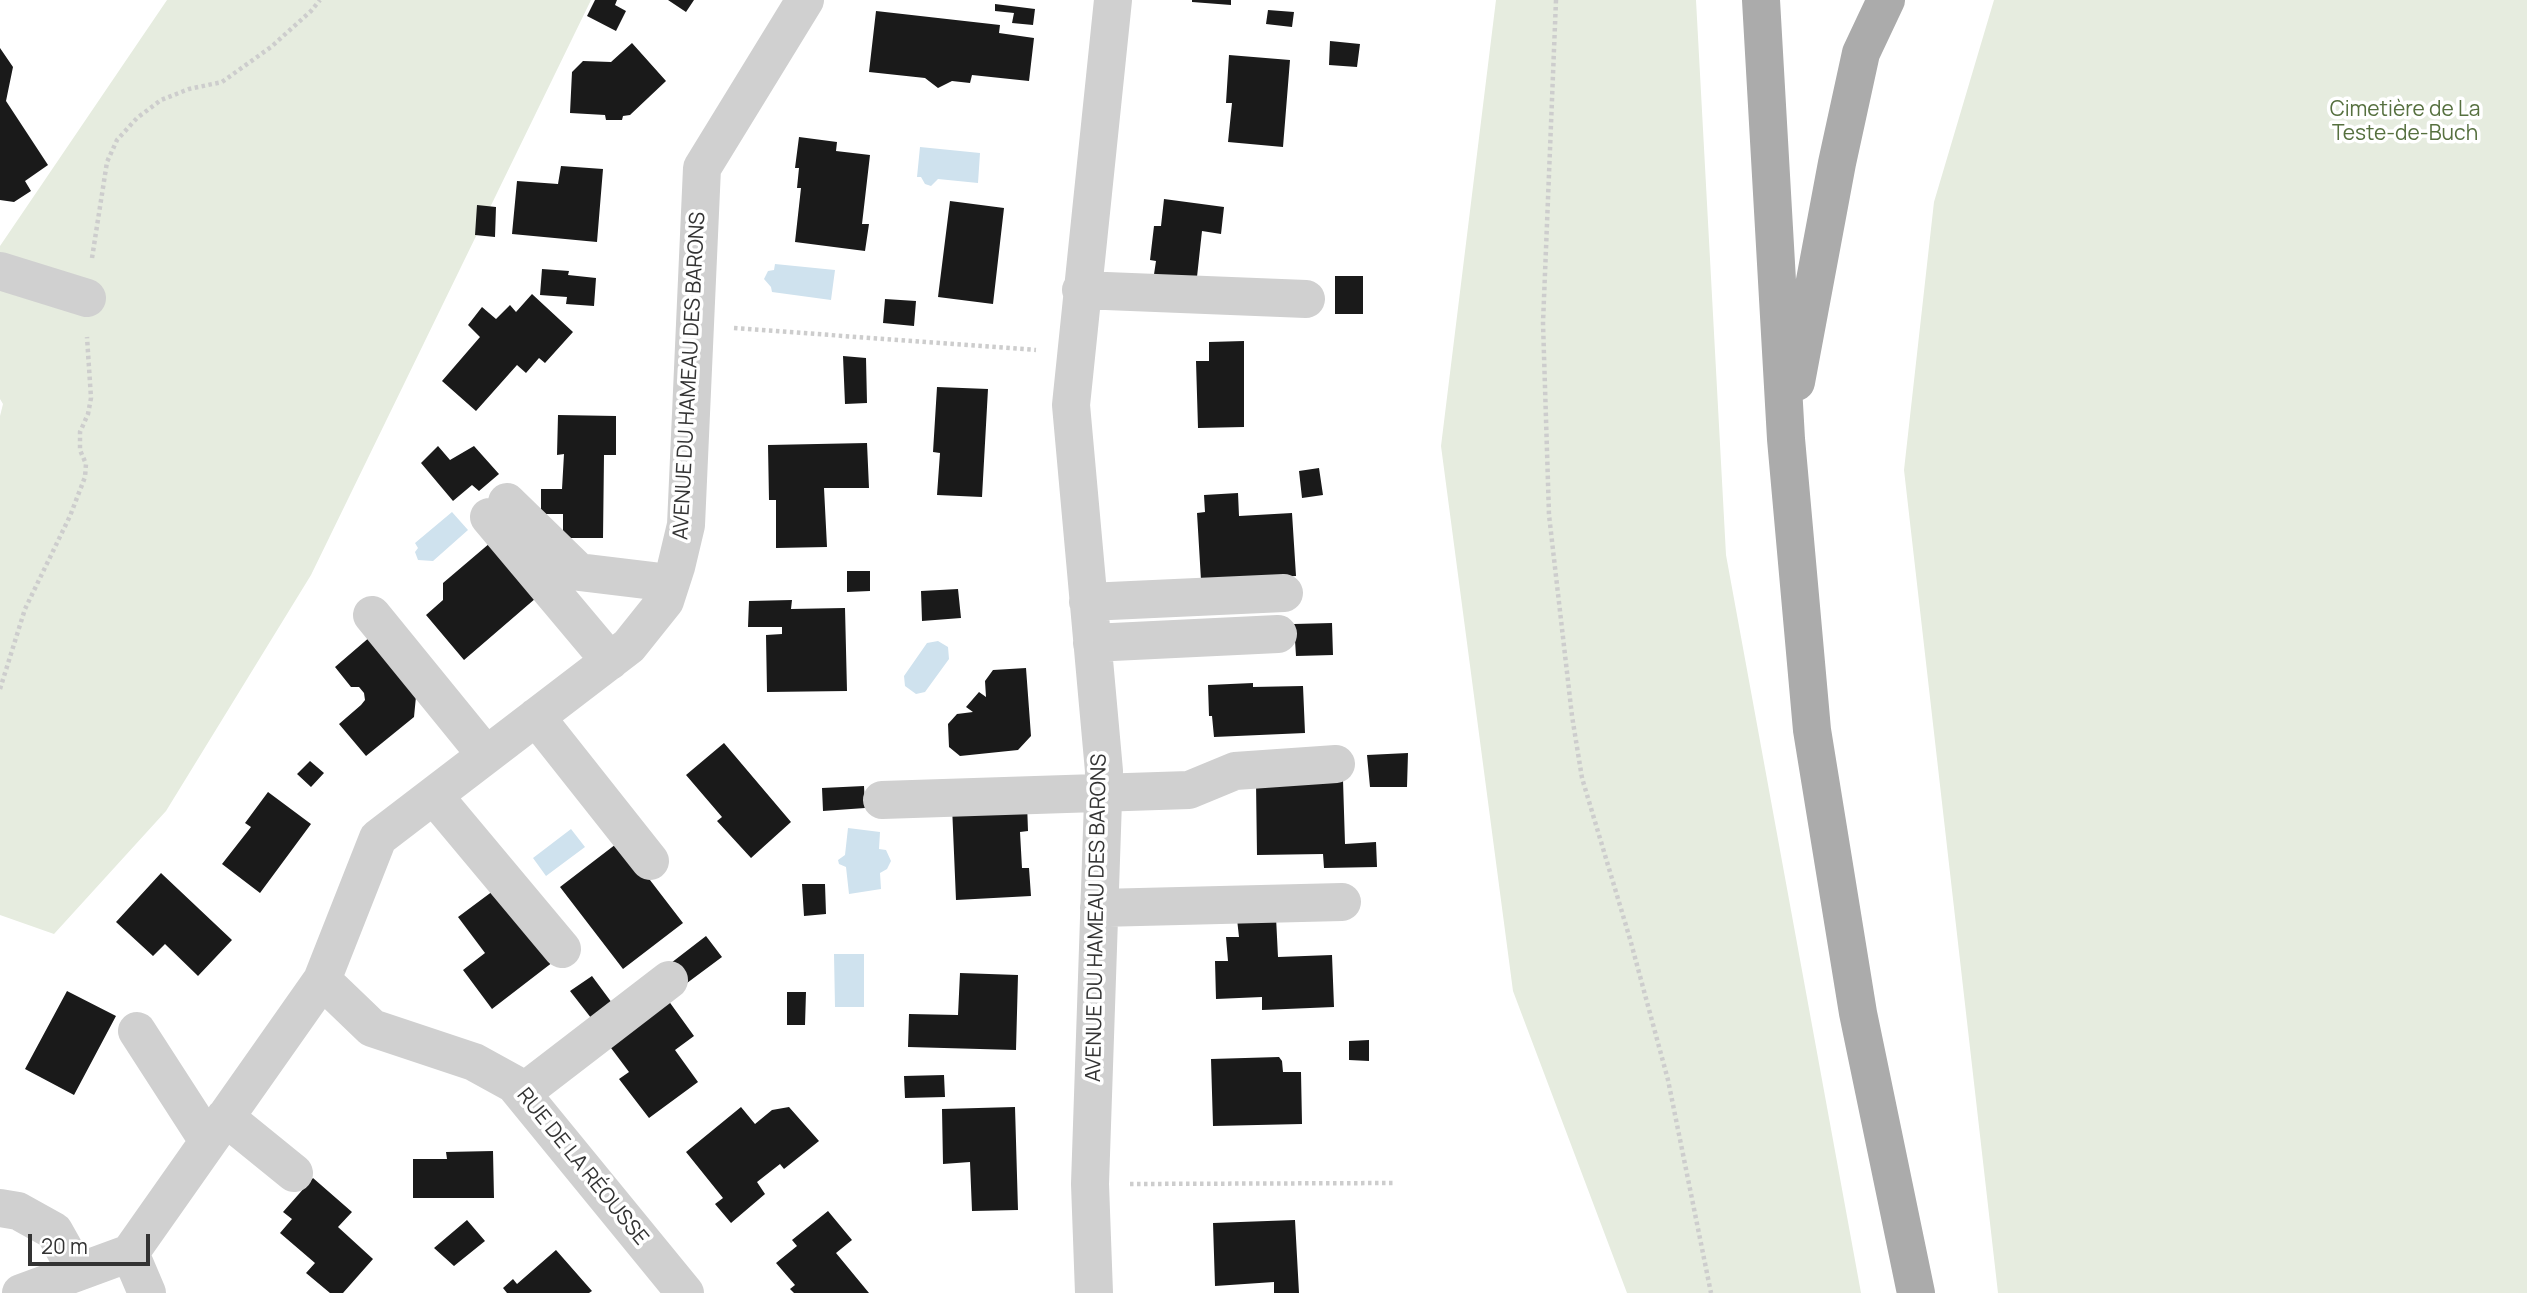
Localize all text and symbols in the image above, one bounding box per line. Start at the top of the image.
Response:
park label: Cimetière de La Teste-de-Buch [2330,97,2480,147]
street label: AVENUE DU HAMEAU DES BARONS [669,211,711,541]
street label: AVENUE DU HAMEAU DES BARONS [1082,754,1112,1082]
street label: RUE DE LA RÉOUSSE [511,1083,653,1251]
scale bar [32,1220,154,1264]
text: 20 m [41,1232,88,1260]

